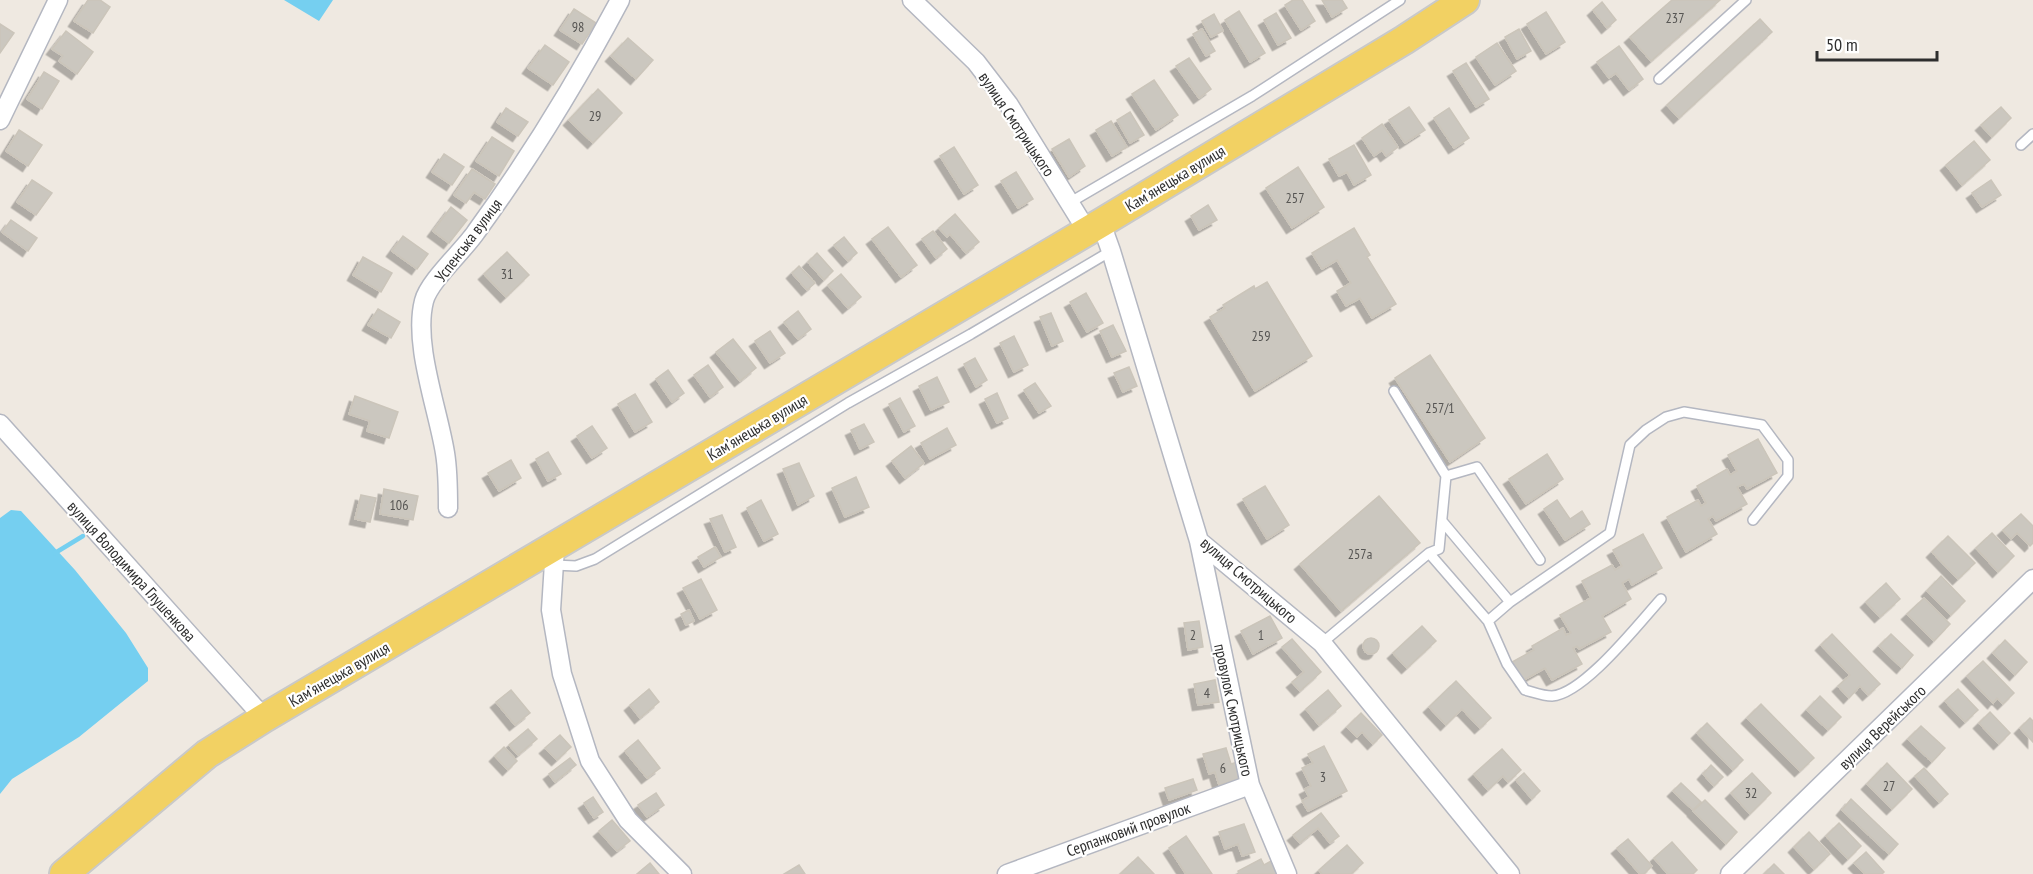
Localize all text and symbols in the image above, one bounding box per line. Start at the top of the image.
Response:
house number: 237 [1666,9,1684,27]
house number: 98 [572,18,584,36]
scale bar [1817,24,1937,62]
text: 50 m [1826,33,1858,56]
street label: вулиця Смотрицького [975,68,1059,180]
house number: 29 [589,107,601,125]
street label: Камʼянецька вулиця [1121,140,1229,216]
house number: 257 [1286,189,1304,207]
street label: Успенська вулиця [430,194,506,286]
house number: 31 [501,265,513,283]
house number: 259 [1252,327,1270,345]
street label: Камʼянецька вулиця [703,389,811,465]
house number: 257/1 [1425,399,1455,417]
house number: 106 [390,496,408,514]
street label: вулиця Володимира Глушенкова [64,497,200,645]
street label: вулиця Смотрицького [1197,533,1301,627]
house number: 257а [1348,545,1372,563]
house number: 2 [1190,626,1196,644]
house number: 1 [1258,626,1264,644]
street label: Камʼянецька вулиця [285,637,393,711]
street label: провулок Смотрицького [1210,642,1258,778]
street label: вулиця Верейського [1834,680,1930,774]
house number: 4 [1204,684,1211,702]
house number: 6 [1220,759,1226,777]
house number: 3 [1320,768,1326,786]
house number: 27 [1883,777,1895,795]
house number: 32 [1745,784,1757,802]
street label: Серпанковий провулок [1063,797,1193,861]

